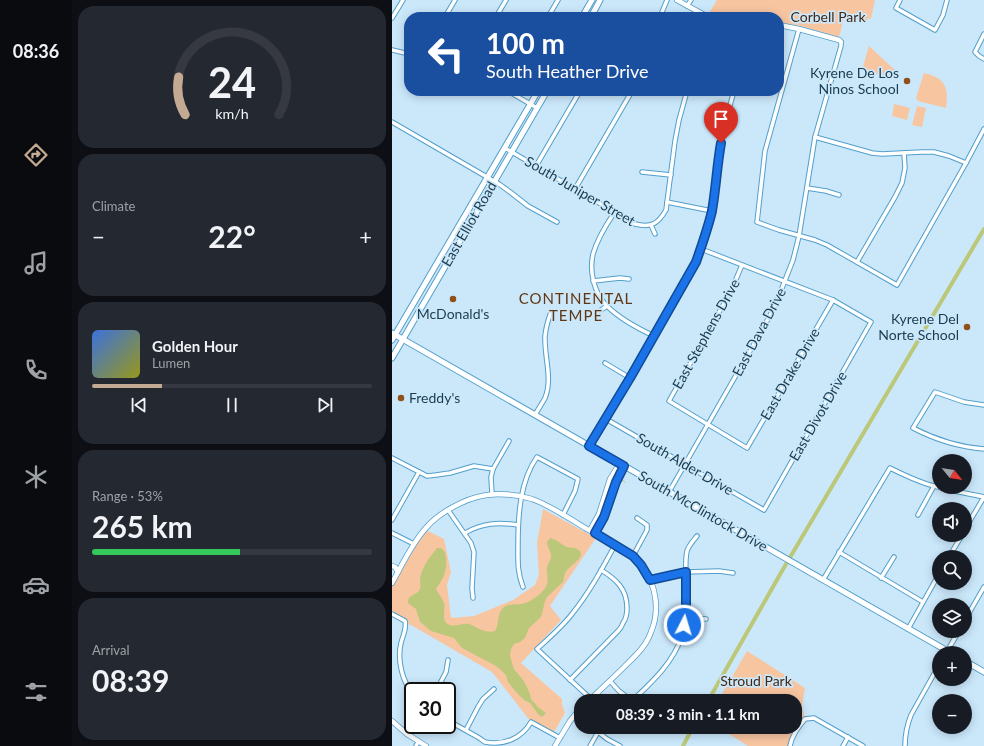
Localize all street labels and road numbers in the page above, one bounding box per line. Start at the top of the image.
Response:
street label: South Juniper Street [522,152,638,229]
street label: East Elliot Road [437,178,500,269]
street label: East Stephens Drive [668,276,743,392]
street label: East Dava Drive [728,285,789,379]
street label: East Drake Drive [756,325,823,423]
street label: East Divot Drive [785,368,850,463]
street label: South Alder Drive [634,429,737,498]
street label: South McClintock Drive [636,467,771,555]

